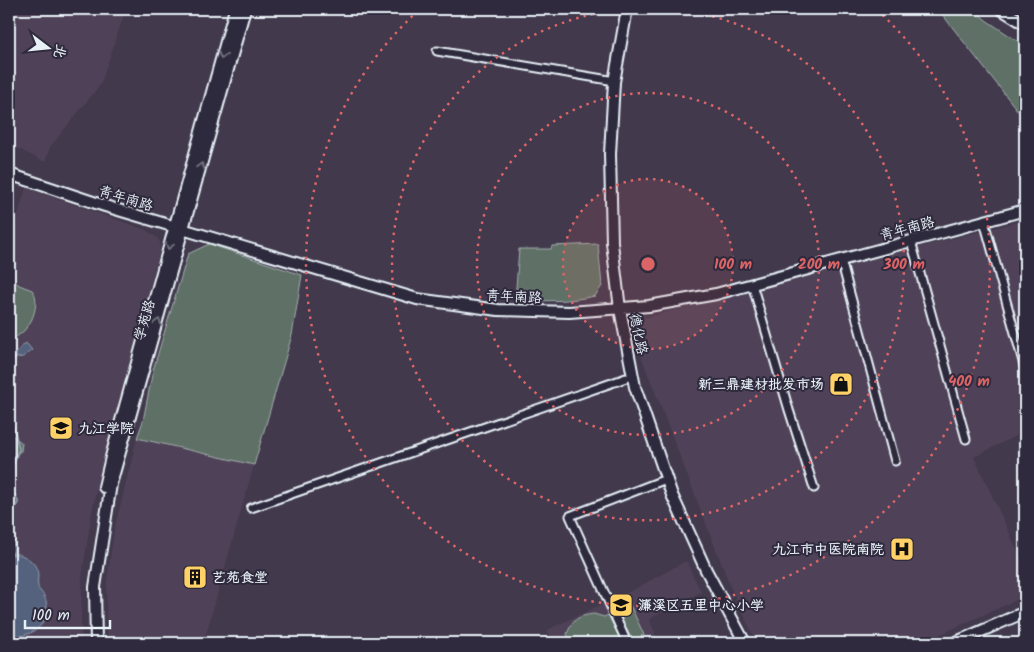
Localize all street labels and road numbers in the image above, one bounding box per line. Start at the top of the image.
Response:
street label: 青年南路 [96,180,156,218]
street label: 青年南路 [877,211,937,247]
street label: 青年南路 [485,285,542,309]
street label: 学苑路 [129,297,161,343]
street label: 德化路 [623,311,653,357]

